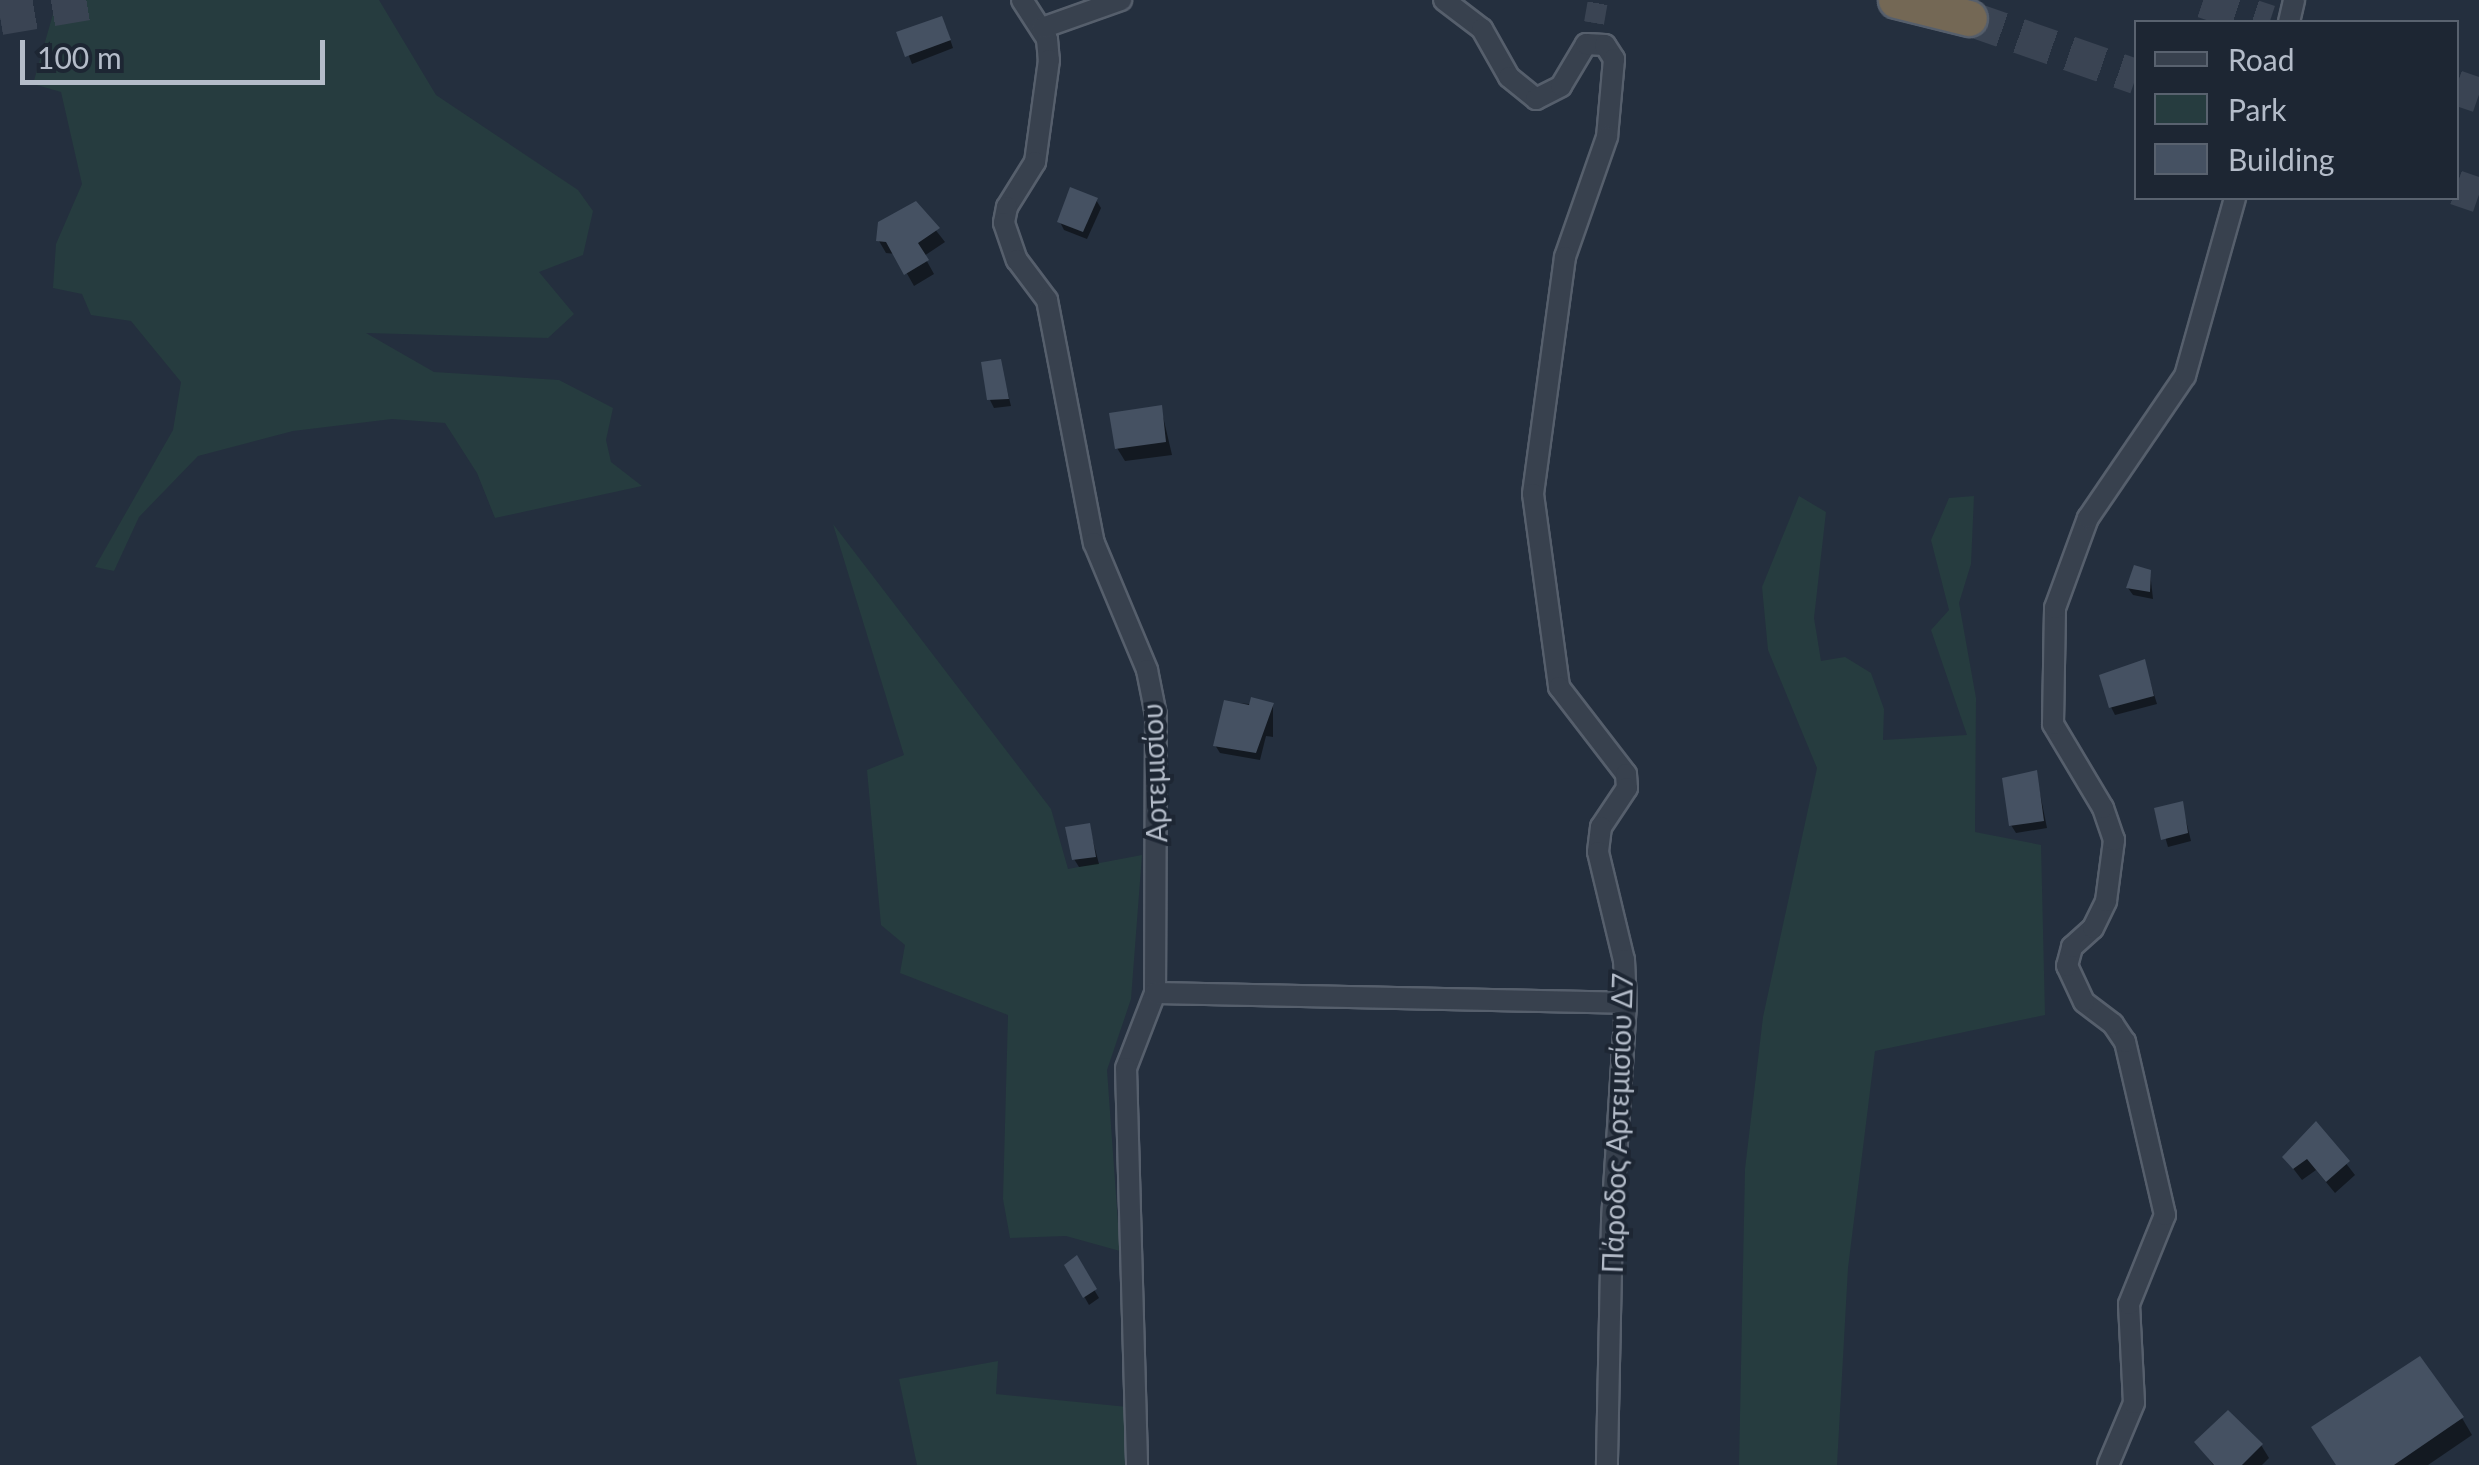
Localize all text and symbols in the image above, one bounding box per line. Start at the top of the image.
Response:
scale bar [25,20,330,82]
legend [2134,20,2459,200]
text: 100 m [37,39,122,75]
text: Road [2228,41,2295,77]
text: Park [2228,91,2287,127]
text: Building [2228,141,2334,177]
street label: Αρτεμισίου [1135,703,1173,843]
street label: Πάροδος Αρτεμισίου Δ7 [1595,971,1639,1275]

